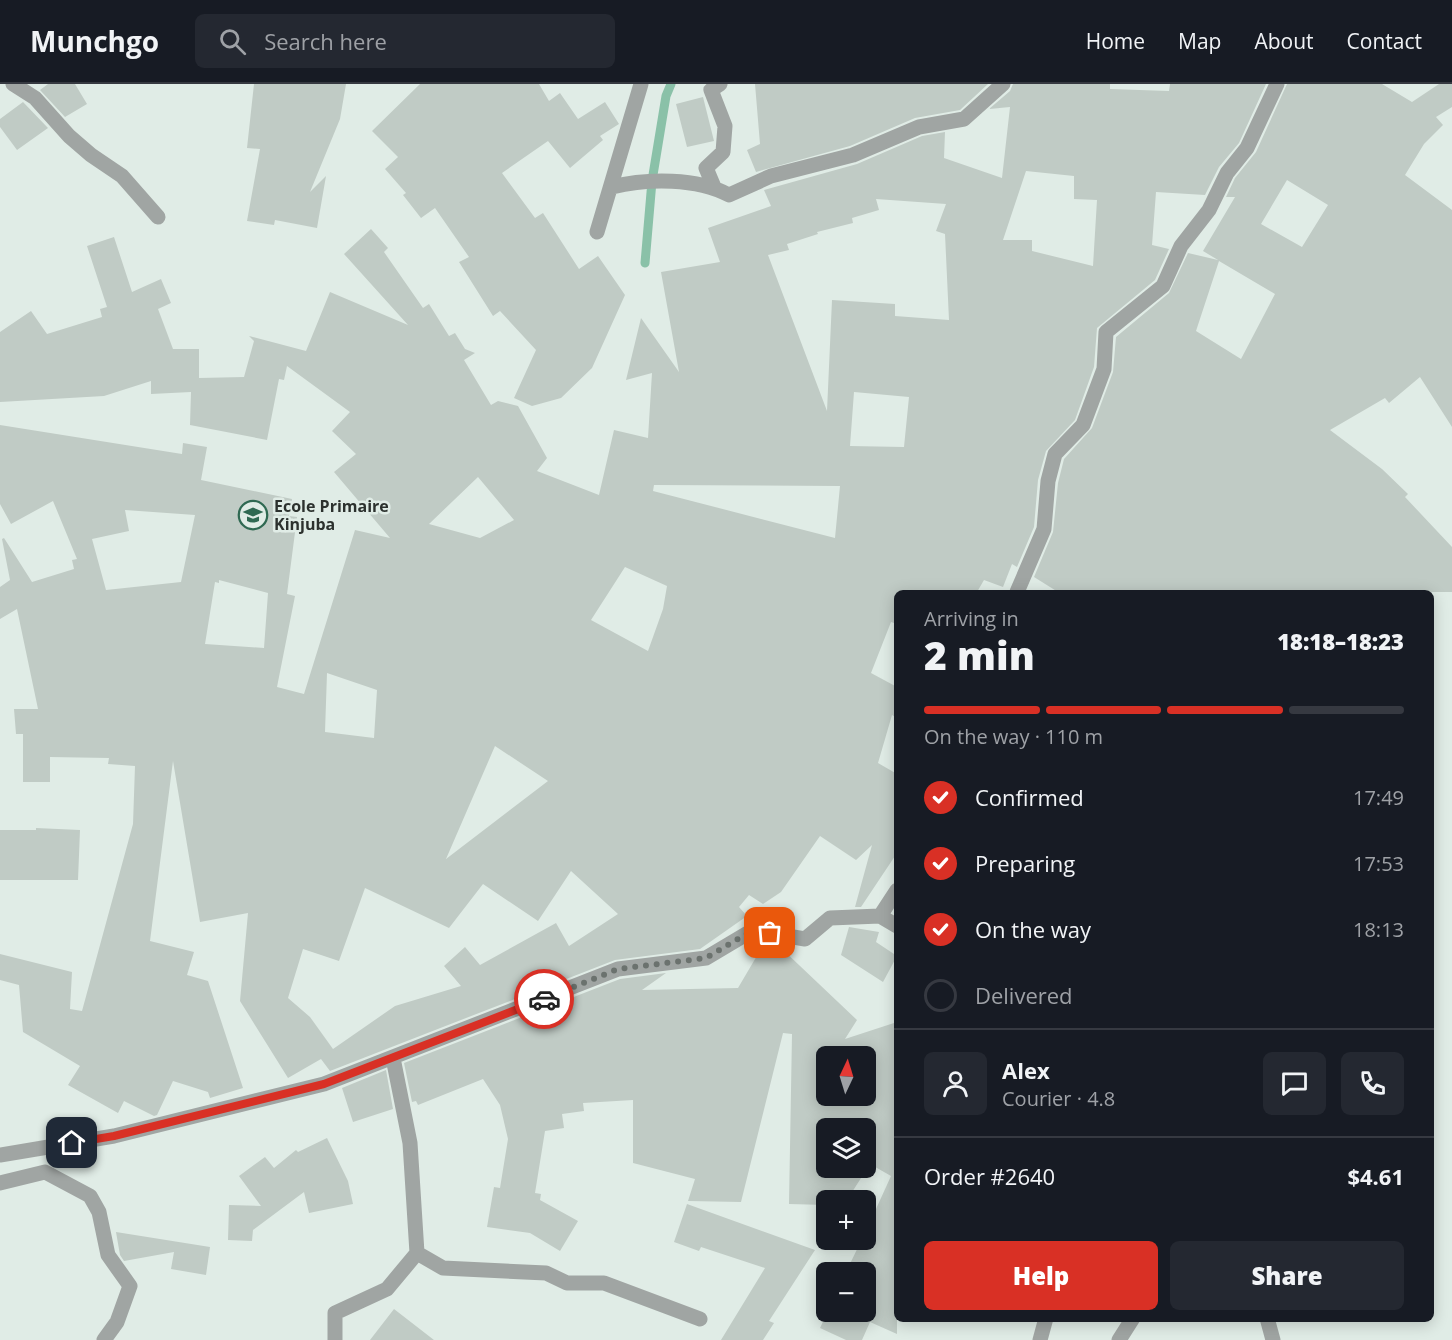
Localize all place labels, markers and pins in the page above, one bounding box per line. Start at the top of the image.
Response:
place label: Ecole Primaire Kinjuba [274,495,389,535]
school or university icon: Ecole Primaire Kinjuba [237,499,269,531]
pin [744,907,795,958]
pin [46,1117,97,1168]

